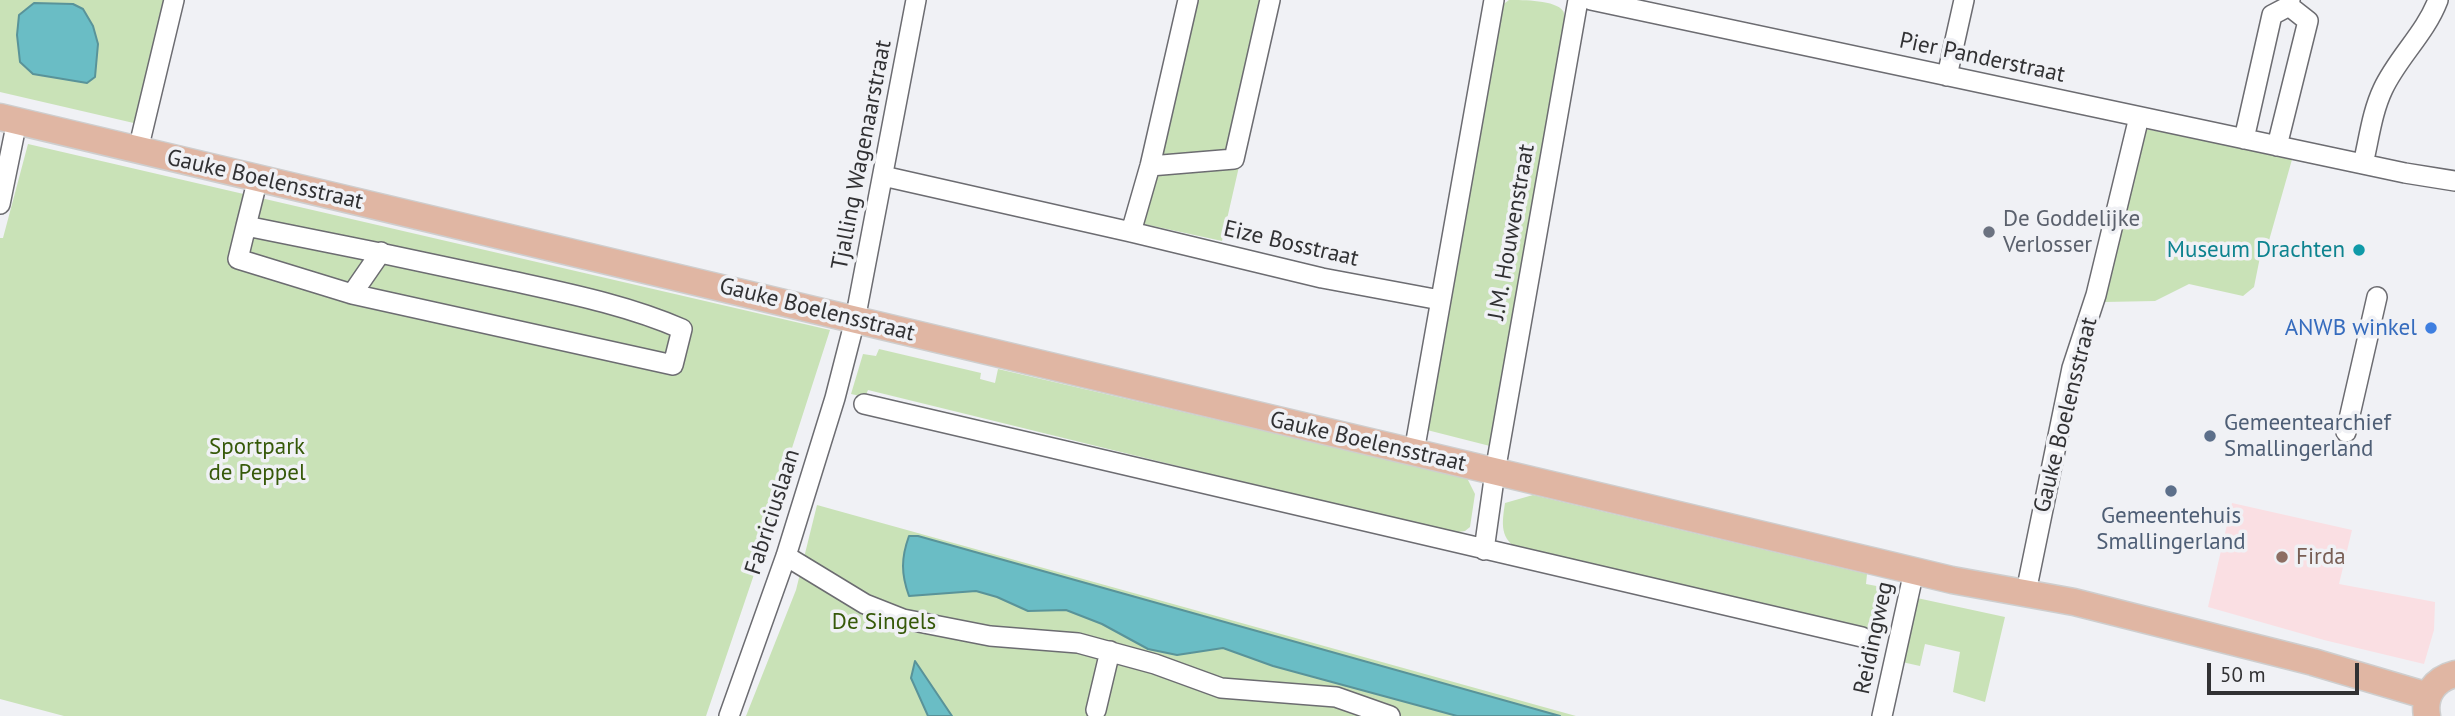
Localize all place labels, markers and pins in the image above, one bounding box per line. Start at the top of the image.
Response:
place label: De Goddelijke Verlosser [2003,205,2140,259]
marker: De Goddelijke Verlosser [1981,224,1997,240]
place label: Museum Drachten [2167,236,2345,264]
marker: Museum Drachten [2351,242,2367,258]
place label: ANWB winkel [2285,314,2417,342]
marker: ANWB winkel [2423,320,2439,336]
place label: Gemeentearchief Smallingerland [2224,409,2391,463]
marker: Gemeentearchief Smallingerland [2202,428,2218,444]
marker: Gemeentehuis Smallingerland [2163,483,2179,499]
place label: Gemeentehuis Smallingerland [2096,502,2246,556]
place label: Firda [2296,543,2346,571]
marker: Firda [2274,549,2290,565]

